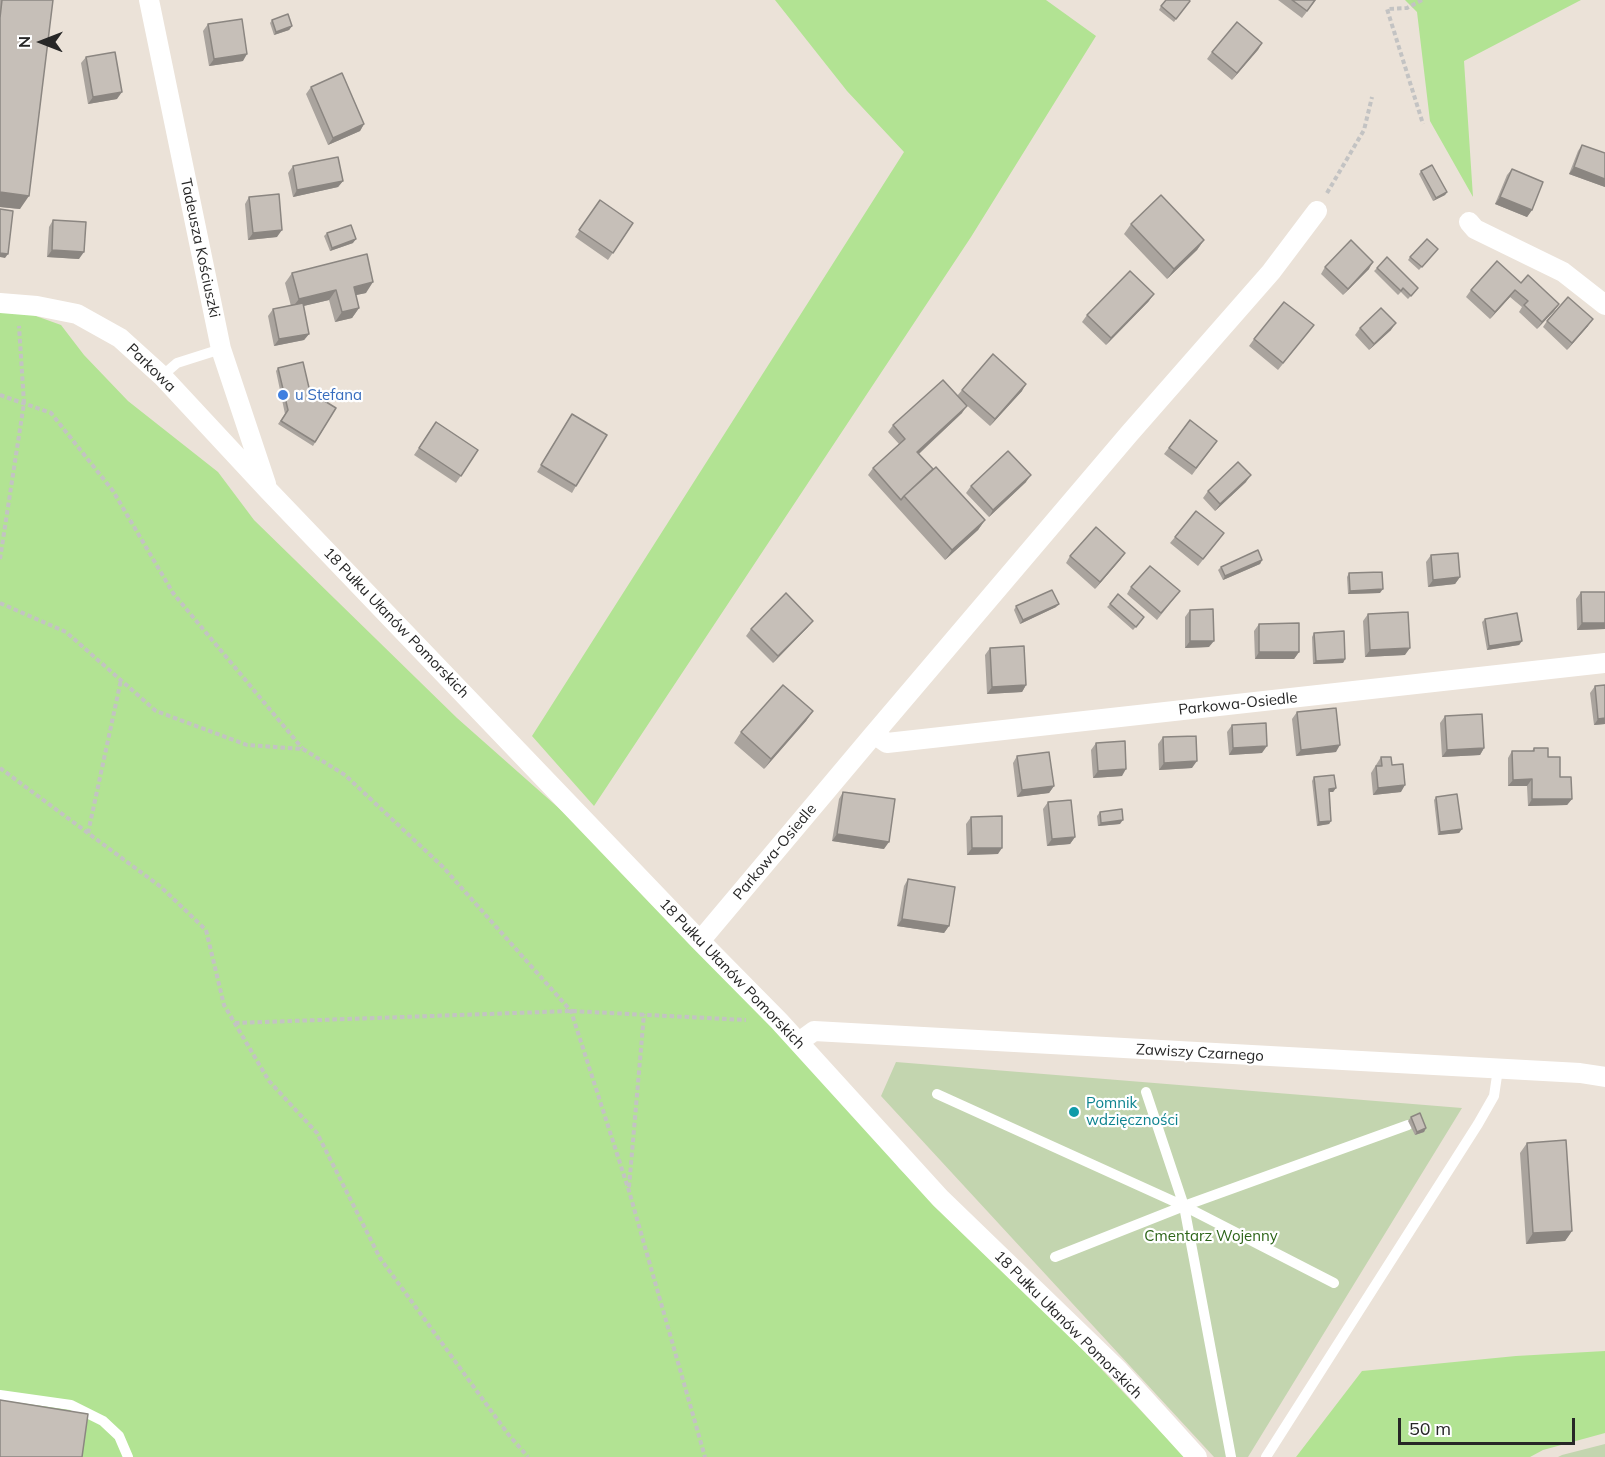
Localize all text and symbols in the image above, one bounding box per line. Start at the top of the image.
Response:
north arrow [12,12,72,72]
text: N [14,36,34,48]
street label: Tadeusza Kościuszki [176,177,224,319]
street label: Parkowa [123,340,179,396]
place label: u Stefana [295,386,362,404]
marker: u Stefana [276,388,290,402]
street label: 18 Pułku Ułanów Pomorskich [319,544,473,702]
street label: Parkowa-Osiedle [1178,689,1298,719]
street label: Parkowa-Osiedle [730,800,820,904]
street label: 18 Pułku Ułanów Pomorskich [655,895,809,1053]
street label: Zawiszy Czarnego [1136,1041,1264,1065]
place label: Pomnik wdzięczności [1086,1094,1178,1129]
marker: Pomnik wdzięczności [1067,1105,1081,1119]
park label: Cmentarz Wojenny [1144,1227,1278,1245]
street label: 18 Pułku Ułanów Pomorskich [990,1247,1146,1403]
scale bar [1401,1406,1578,1444]
text: 50 m [1409,1417,1451,1440]

